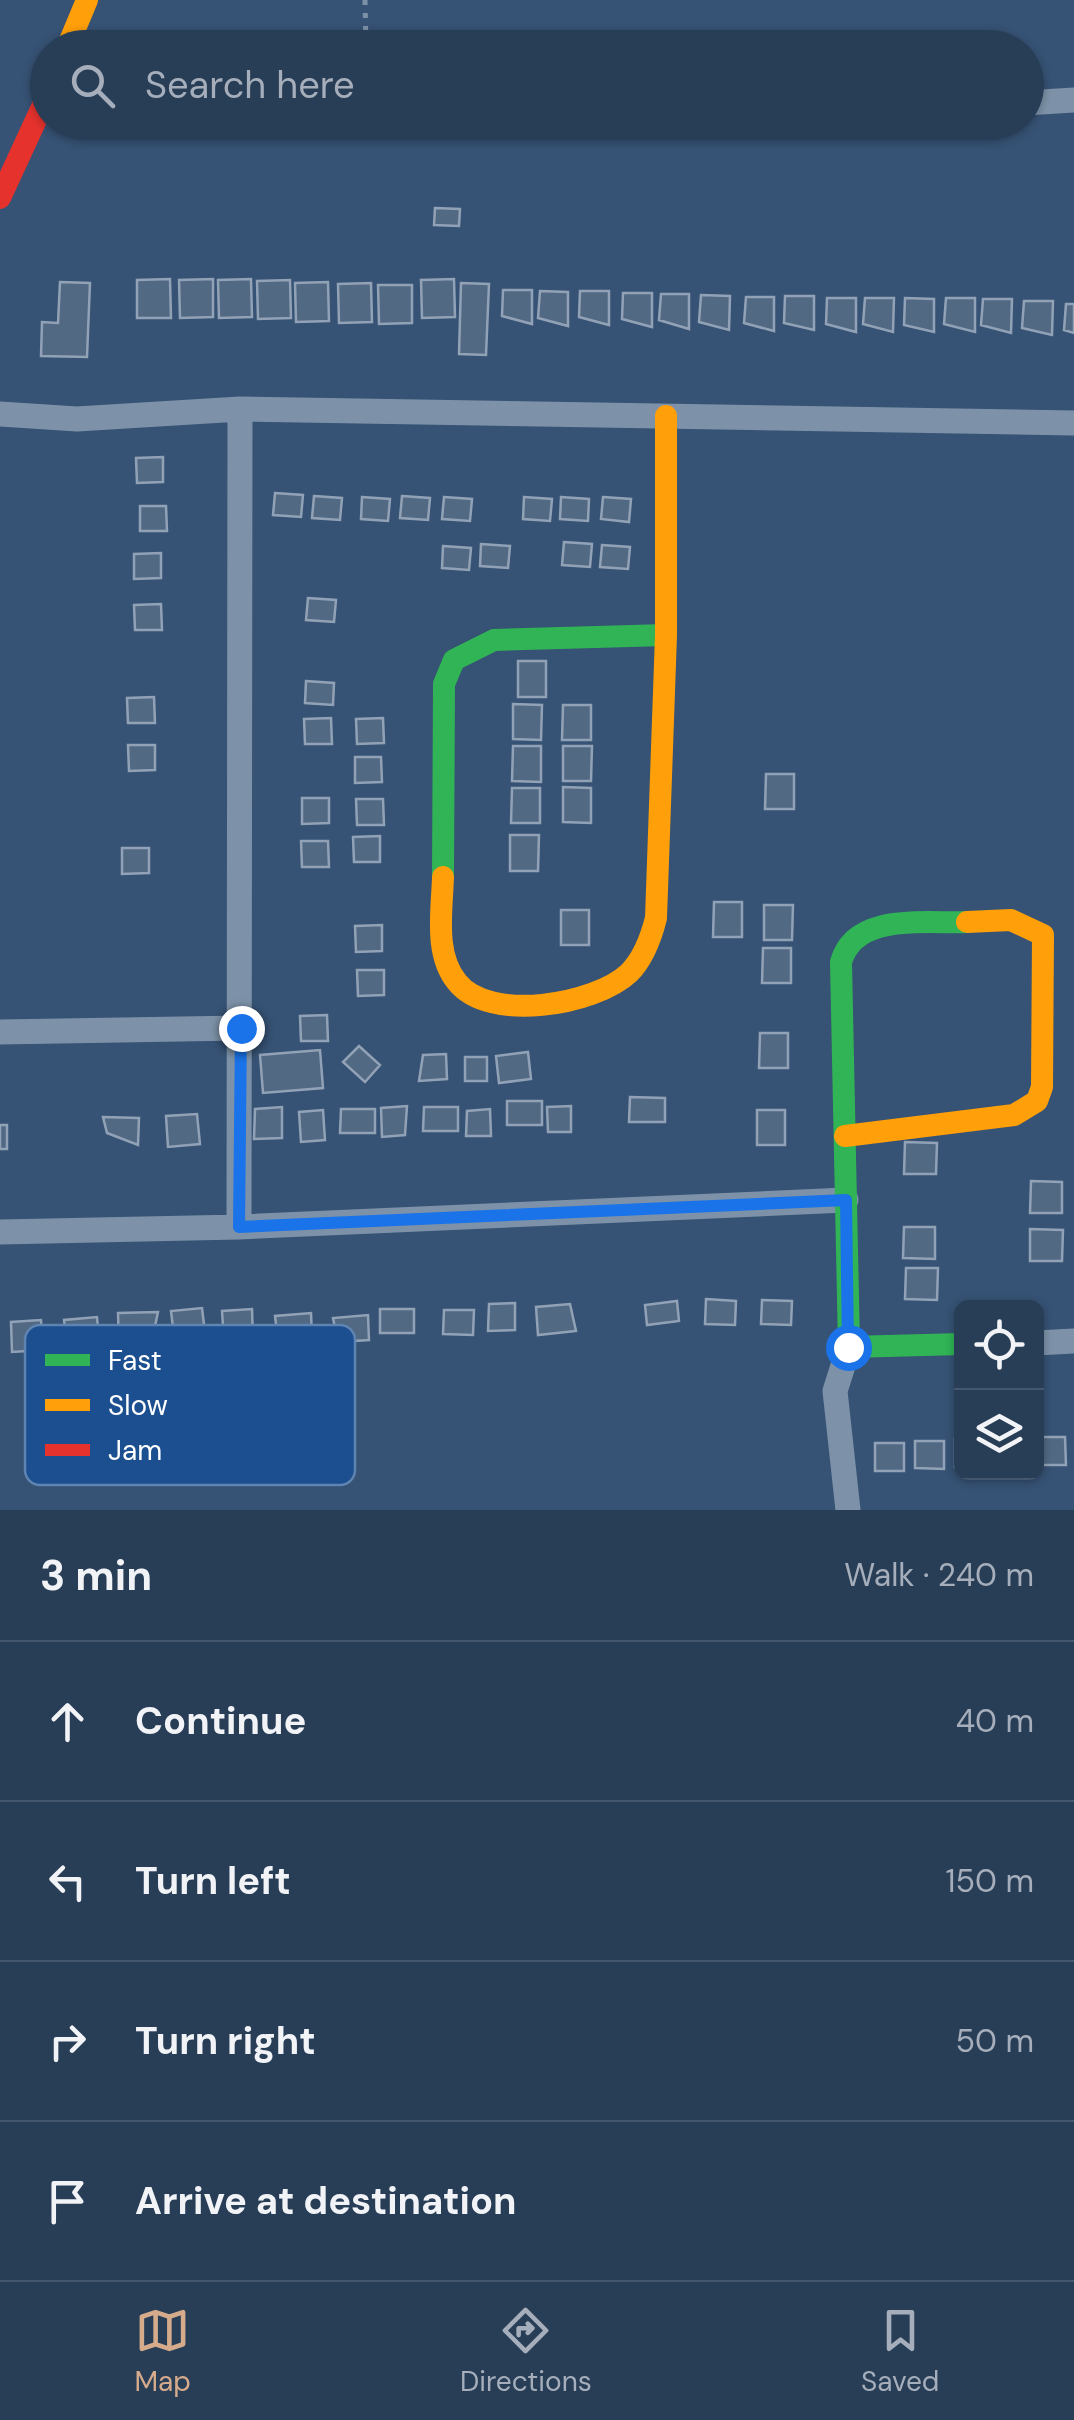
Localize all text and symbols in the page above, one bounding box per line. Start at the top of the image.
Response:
search box [30,30,1044,140]
icon: search [65,58,120,113]
text: Search here [145,60,355,110]
route end [219,1006,265,1052]
map controls [954,1300,1044,1480]
button: locate [954,1300,1044,1390]
legend [25,1325,355,1485]
route start [826,1325,872,1371]
text: Fast [108,1342,162,1379]
text: Slow [108,1387,168,1424]
button: layers [954,1390,1044,1480]
text: Jam [108,1432,162,1469]
text: 3 min [40,1548,152,1603]
text: Walk · 240 m [844,1554,1034,1596]
icon: ahead [40,1694,95,1749]
text: Continue [135,1696,306,1746]
text: 40 m [956,1700,1034,1742]
icon: left [40,1854,95,1909]
text: Turn left [135,1856,291,1906]
text: 150 m [946,1860,1034,1902]
icon: right [40,2014,95,2069]
text: Turn right [135,2016,316,2066]
text: 50 m [956,2020,1034,2062]
icon: arrive [40,2174,95,2229]
text: Arrive at destination [135,2176,517,2226]
tab: Map [135,2303,191,2400]
tab: Directions [460,2303,592,2400]
tab: Saved [861,2303,939,2400]

